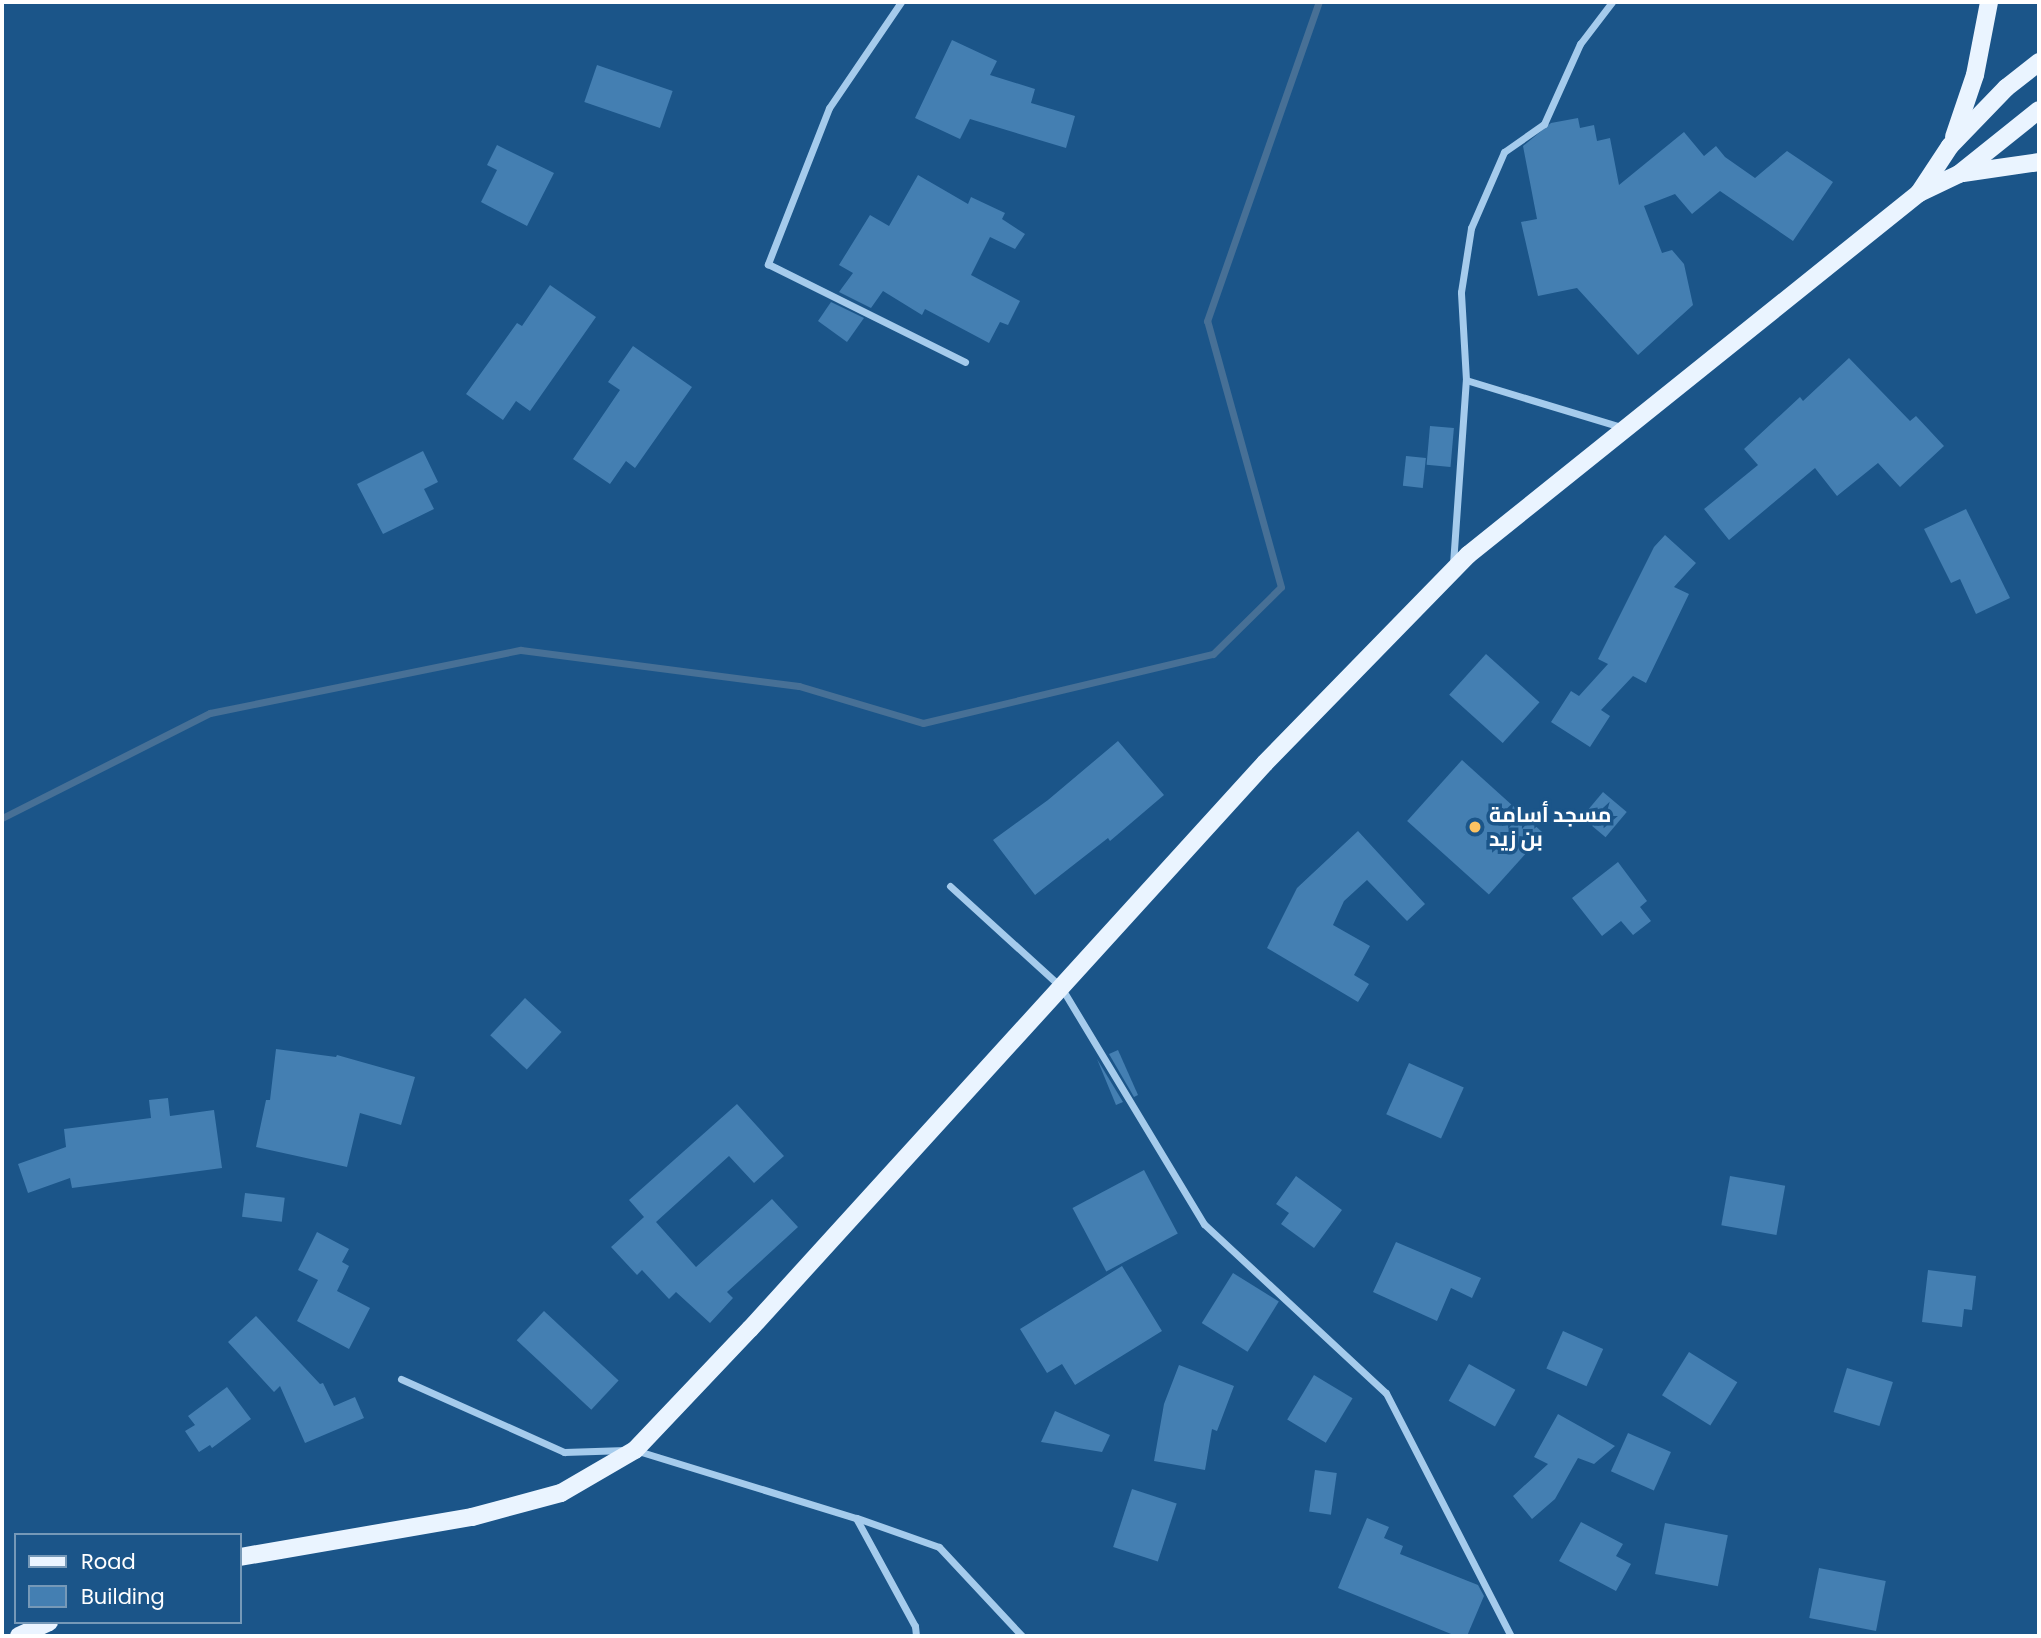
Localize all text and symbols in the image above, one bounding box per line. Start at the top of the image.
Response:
place label: مسجد أسامة بن زيد [1489,802,1611,852]
marker: مسجد أسامة بن زيد [1467,819,1483,835]
legend [14,1533,242,1624]
text: Road [81,1547,136,1576]
text: Building [81,1582,165,1611]

